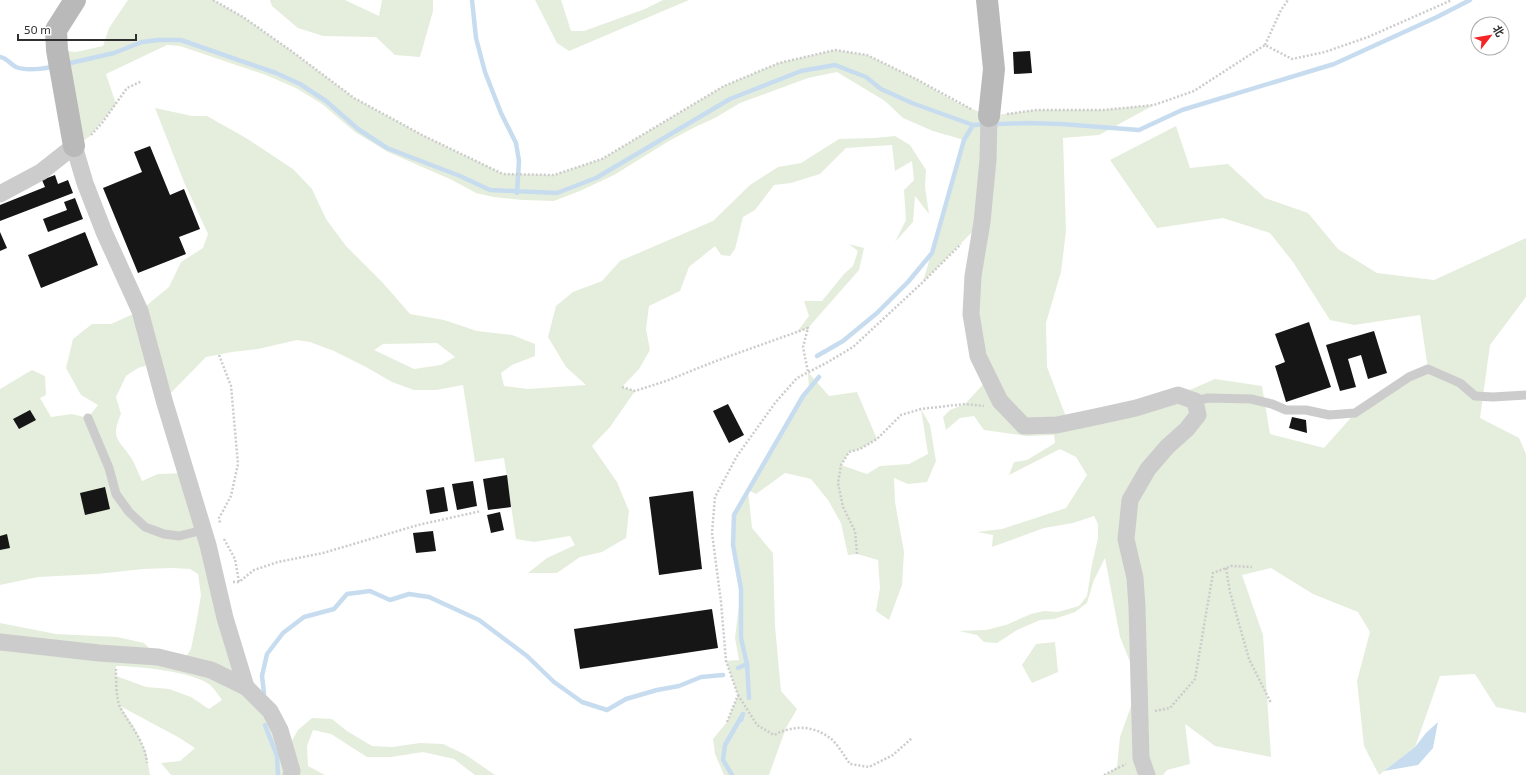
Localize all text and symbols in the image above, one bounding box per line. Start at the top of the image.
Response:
scale bar [18,16,136,42]
north arrow [1470,16,1510,56]
text: 50 m [24,22,51,36]
text: 北 [1491,23,1507,39]

